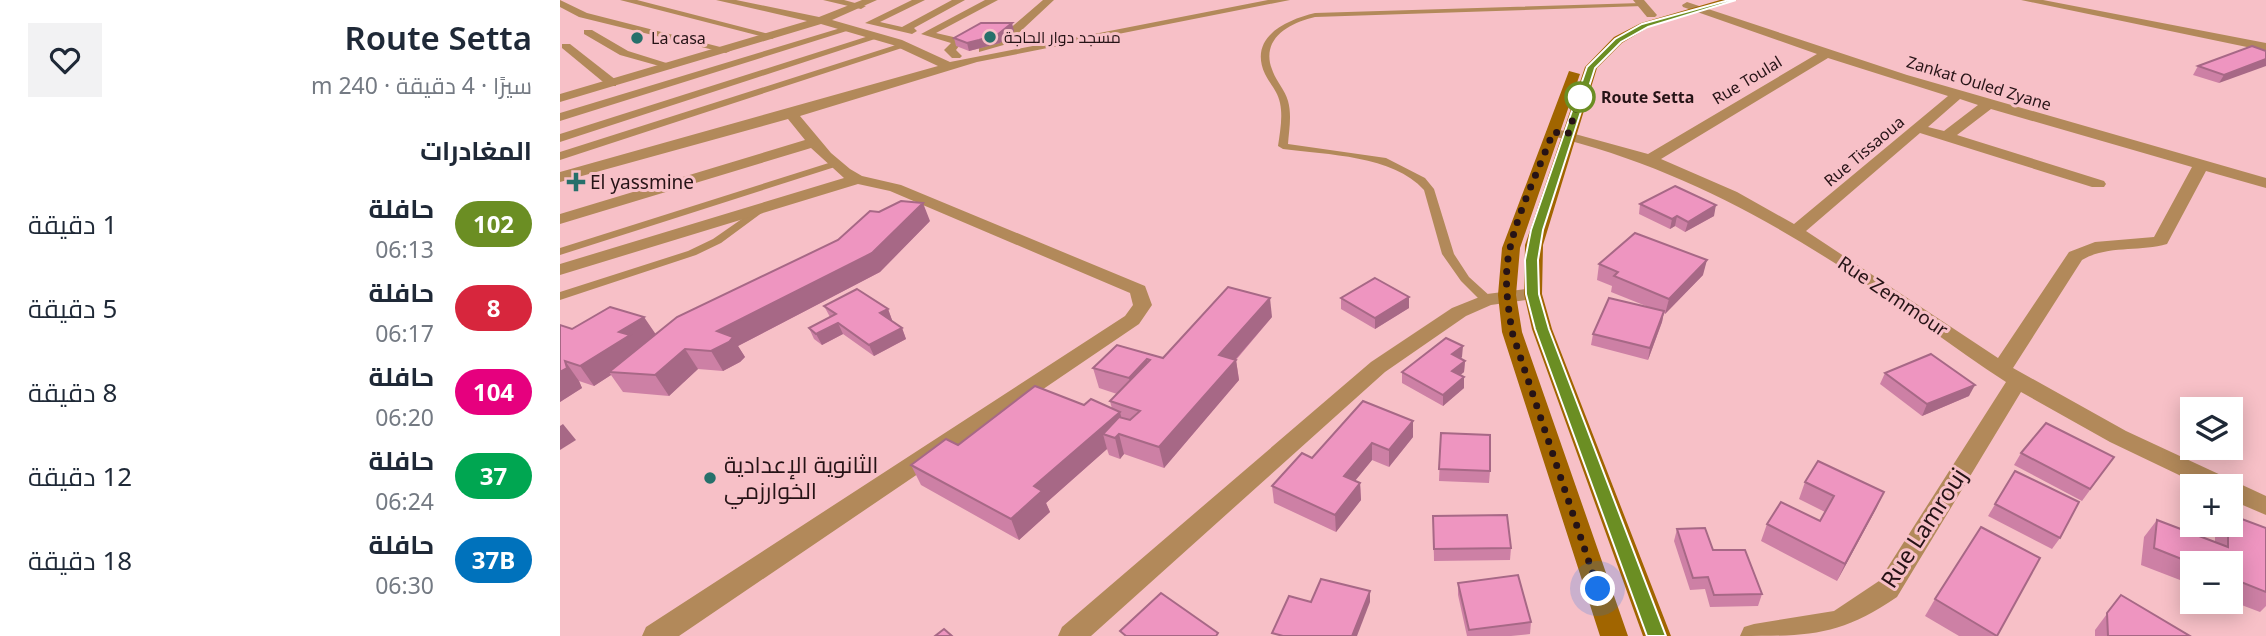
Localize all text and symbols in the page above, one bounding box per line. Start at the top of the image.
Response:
text: Route Setta [345,15,532,60]
button: heart [28,23,102,97]
place label: مسجد دوار الحاجة [1004,26,1121,48]
place label: La casa [651,27,706,49]
marker: مسجد دوار الحاجة [982,29,998,45]
marker: La casa [629,30,645,46]
street label: Rue Toulal [1708,51,1786,109]
street label: Zankat Ouled Zyane [1904,51,2054,115]
text: سيرًا · 4 دقيقة · 240 m [311,69,532,101]
marker: Route Setta [1565,82,1595,112]
place label: Route Setta [1601,86,1694,108]
street label: Rue Tissaoua [1819,111,1909,191]
text: المغادرات [420,132,532,168]
place label: El yassmine [590,169,694,195]
marker: El yassmine [568,174,584,190]
text: حافلة [369,190,434,226]
text: 1 دقيقة [28,206,117,242]
text: 102 [473,207,514,240]
text: 06:13 [375,233,434,265]
street label: Rue Zemmour [1833,250,1953,342]
text: حافلة [369,274,434,310]
text: 5 دقيقة [28,290,117,326]
text: 8 [487,291,500,324]
text: 06:17 [375,317,434,349]
text: حافلة [369,358,434,394]
text: 8 دقيقة [28,374,117,410]
text: 104 [473,375,514,408]
map controls [2180,397,2243,614]
button: layers [2180,397,2243,460]
text: 06:20 [375,401,434,433]
text: حافلة [369,442,434,478]
place label: الثانوية الإعدادية الخوارزمي [724,448,879,509]
text: 12 دقيقة [28,458,132,494]
text: 37 [480,459,507,492]
street label: Rue Lamrouj [1872,461,1974,594]
marker: الثانوية الإعدادية الخوارزمي [702,470,718,486]
button: + [2180,474,2243,537]
text: 06:24 [375,485,434,517]
text: حافلة [369,526,434,562]
text: 18 دقيقة [28,542,132,578]
text: 37B [472,543,515,576]
button: − [2180,551,2243,614]
text: 06:30 [375,569,434,601]
your location [1580,571,1615,606]

